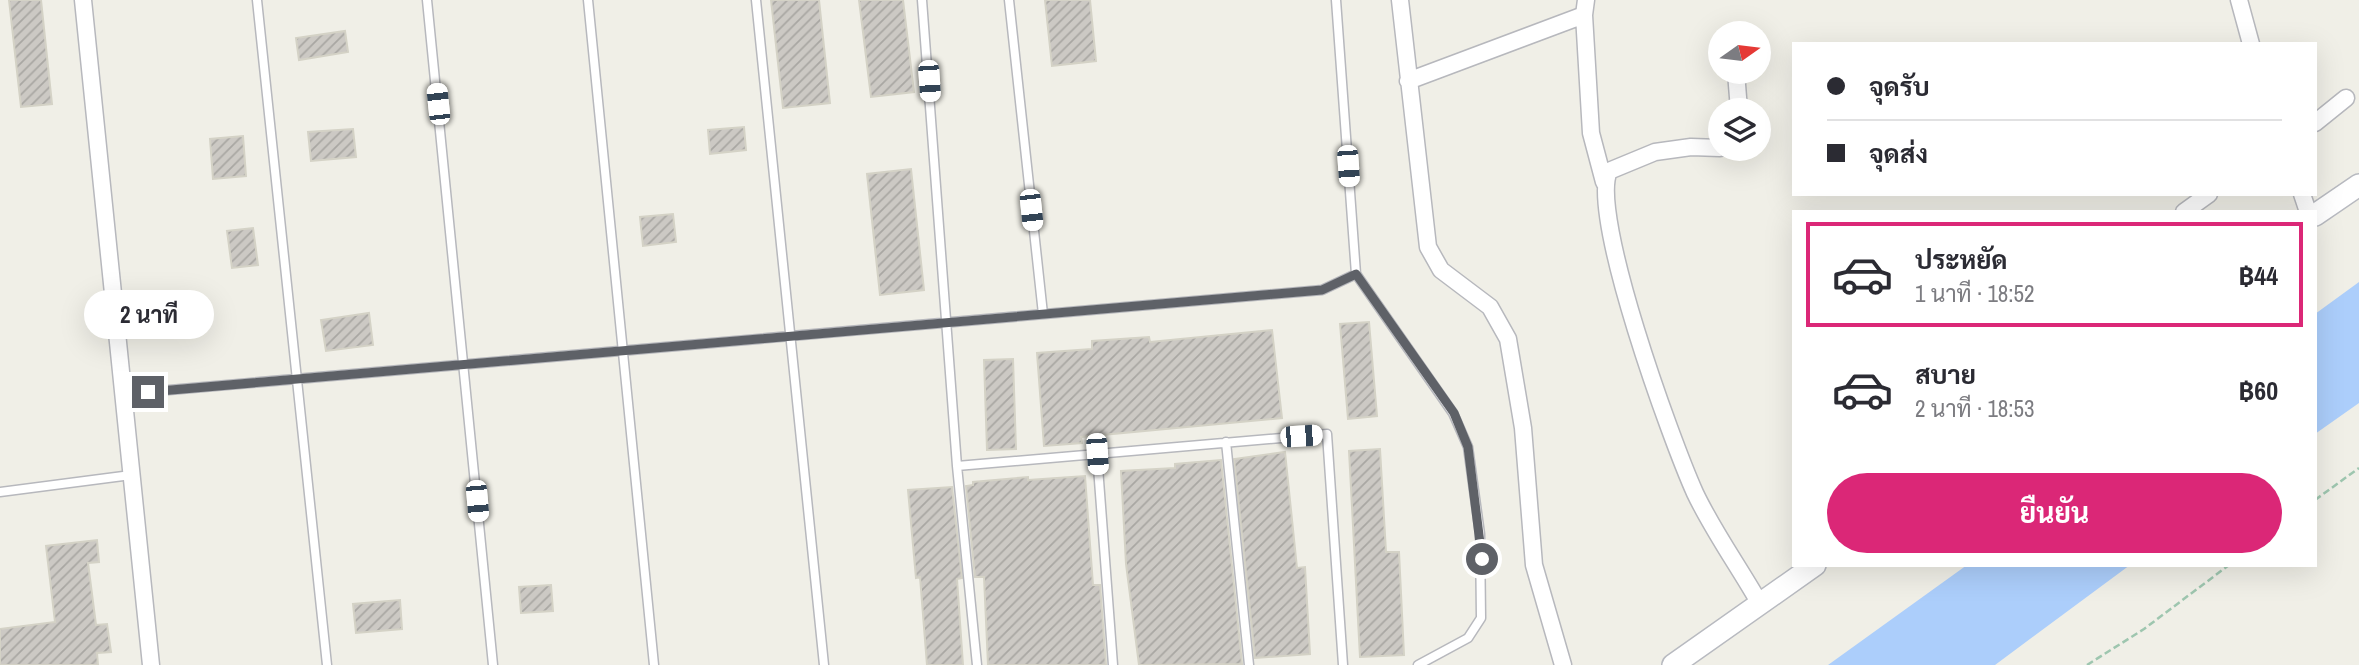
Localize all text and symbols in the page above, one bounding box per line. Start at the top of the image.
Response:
north arrow [1708,21,1771,84]
map controls [1708,21,1771,161]
car [918,59,941,103]
text: จุดรับ [1869,69,1930,104]
car [426,82,451,126]
button: layers [1708,98,1771,161]
text: จุดส่ง [1869,136,1928,171]
car [1337,144,1360,188]
car [1019,188,1044,232]
text: ประหยัด [1915,242,2008,277]
icon: car [1831,243,1894,306]
text: ฿44 [2239,258,2278,293]
text: 1 นาที · 18:52 [1915,278,2035,309]
callout: 2 นาที [83,290,213,340]
text: 2 นาที [120,299,178,330]
text: สบาย [1915,357,1976,392]
icon: car [1831,358,1894,421]
text: ฿60 [2239,373,2278,408]
route end [132,376,164,408]
text: 2 นาที · 18:53 [1915,393,2035,424]
car [1280,424,1323,448]
car [1086,432,1109,476]
button: ยืนยัน [1827,473,2282,553]
car [465,479,490,523]
route start [1466,543,1498,575]

